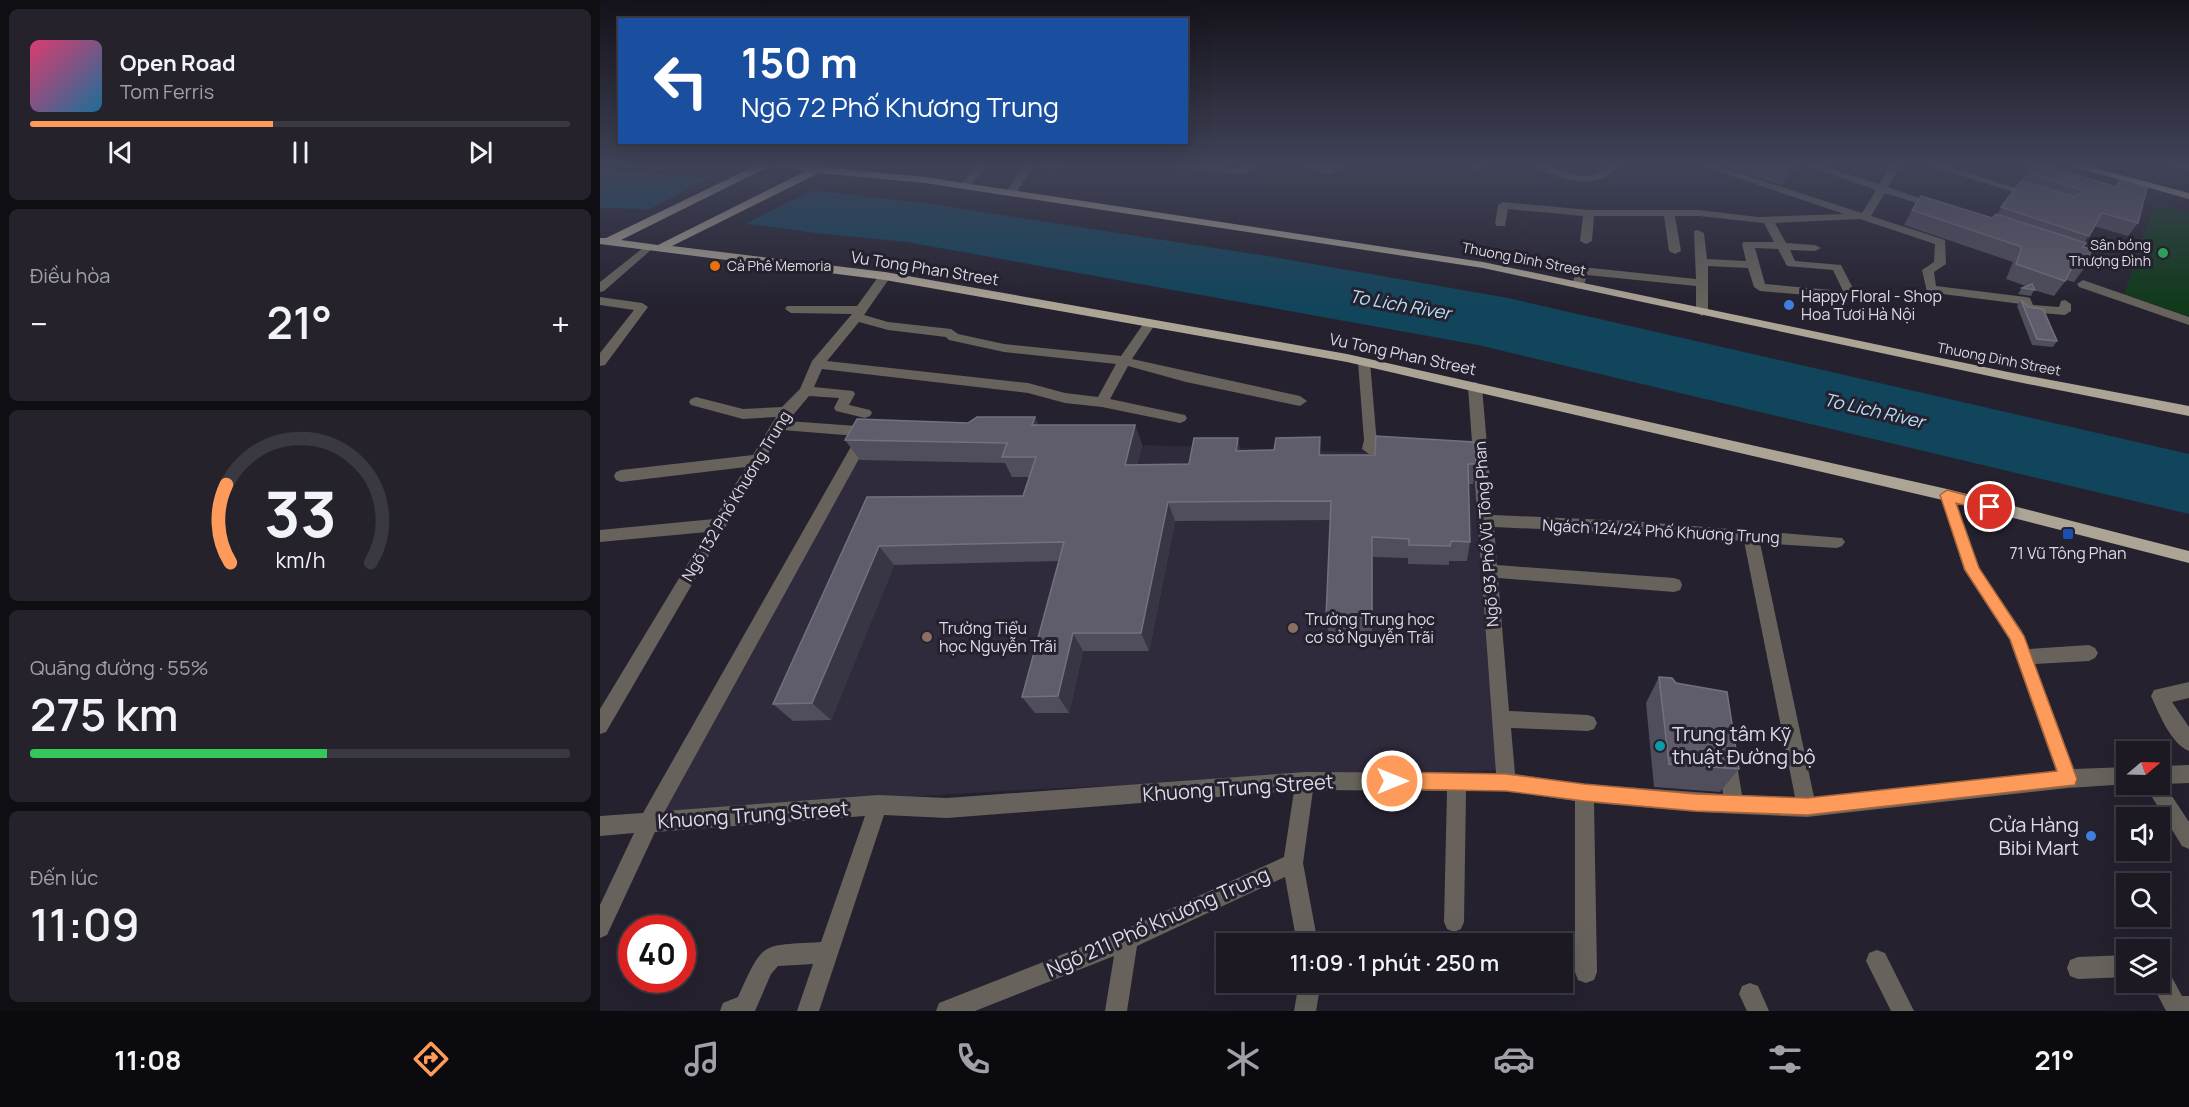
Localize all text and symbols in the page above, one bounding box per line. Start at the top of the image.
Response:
text: 150 m [741,33,858,91]
icon: left [642,42,720,120]
text: Open Road [120,48,235,78]
text: Tom Ferris [120,78,214,105]
text: Ngõ 72 Phố Khương Trung [741,88,1059,125]
icon: previous [104,136,137,169]
icon: pause [284,136,317,169]
icon: next [464,136,497,169]
place label: Sân bóng Thượng Đình [2069,235,2151,270]
street label: Thuong Dinh Street [1460,237,1588,280]
street label: Vu Tong Phan Street [849,245,1001,291]
marker: Sân bóng Thượng Đình [2156,246,2170,260]
place label: Cà Phê Memoria [727,256,831,275]
marker: Cà Phê Memoria [708,259,722,273]
text: Điều hòa [30,262,110,289]
water label: To Lich River [1348,283,1455,325]
place label: Happy Floral - Shop Hoa Tươi Hà Nội [1801,285,1942,325]
text: 21° [267,291,332,353]
marker: Happy Floral - Shop Hoa Tươi Hà Nội [1782,298,1796,312]
text: − [30,301,48,346]
text: + [551,301,570,346]
street label: Vu Tong Phan Street [1328,328,1478,380]
street label: Thuong Dinh Street [1935,337,2063,380]
water label: To Lich River [1822,387,1929,434]
street label: Ngõ 132 Phố Khương Trung [676,407,796,585]
street label: Ngõ 93 Phố Vũ Tông Phan [1469,440,1503,628]
text: 33 [264,470,336,556]
pin [1964,481,2015,532]
icon: arrive [1973,490,2006,523]
street label: Ngách 124/24 Phố Khương Trung [1542,514,1780,548]
marker: 71 Vũ Tông Phan [2061,527,2075,541]
place label: 71 Vũ Tông Phan [2010,542,2126,564]
text: km/h [275,545,325,574]
place label: Trường Trung học cơ sở Nguyễn Trãi [1305,608,1435,648]
place label: Trường Tiểu học Nguyễn Trãi [939,617,1057,657]
marker: Trường Trung học cơ sở Nguyễn Trãi [1286,621,1300,635]
marker: Trường Tiểu học Nguyễn Trãi [920,630,934,644]
text: Quãng đường · 55% [30,654,208,681]
text: 275 km [30,683,178,745]
place label: Trung tâm Kỹ thuật Đường bộ [1672,720,1816,770]
marker: Trung tâm Kỹ thuật Đường bộ [1653,739,1667,753]
north arrow [2116,741,2170,795]
map controls [2116,741,2170,993]
position arrow [1360,749,1424,813]
street label: Khuong Trung Street [1141,767,1335,808]
street label: Khuong Trung Street [656,794,850,835]
button: sound [2116,807,2170,861]
place label: Cửa Hàng Bibi Mart [1989,811,2079,861]
marker: Cửa Hàng Bibi Mart [2084,829,2098,843]
street label: Ngõ 211 Phố Khương Trung [1042,860,1273,983]
text: Đến lúc [30,864,98,891]
button: search [2116,873,2170,927]
text: 11:09 [30,893,140,955]
speed limit sign: 40 [618,915,696,993]
button: layers [2116,939,2170,993]
text: 11:09 · 1 phút · 250 m [1290,948,1499,978]
icon: directions [410,1038,452,1080]
icon: music [681,1038,723,1080]
icon: phone [952,1038,994,1080]
icon: climate [1222,1038,1264,1080]
icon: car [1493,1038,1535,1080]
icon: filters [1764,1038,1806,1080]
text: 11:08 [114,1041,182,1078]
text: 21° [2034,1041,2075,1078]

